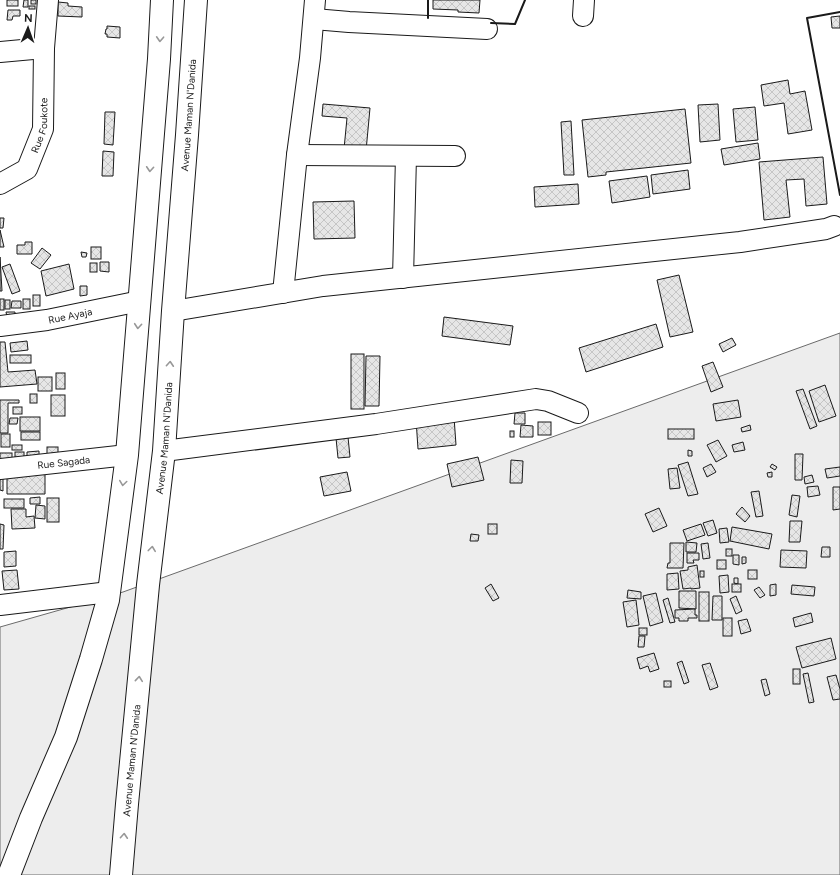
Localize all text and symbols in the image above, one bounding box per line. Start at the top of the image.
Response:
north arrow [8,8,48,48]
text: N [24,12,33,25]
one-way arrow [155,36,164,42]
street label: Avenue Maman N'Danida [178,59,199,172]
street label: Rue Foukote [28,97,50,155]
one-way arrow [146,166,155,172]
street label: Rue Ayaja [47,304,93,326]
one-way arrow [133,323,142,329]
one-way arrow [165,361,174,367]
street label: Avenue Maman N'Danida [152,382,175,495]
street label: Rue Sagada [37,453,91,471]
one-way arrow [119,480,128,486]
one-way arrow [147,546,156,553]
one-way arrow [134,676,143,682]
street label: Avenue Maman N'Danida [119,704,143,817]
one-way arrow [120,833,129,839]

